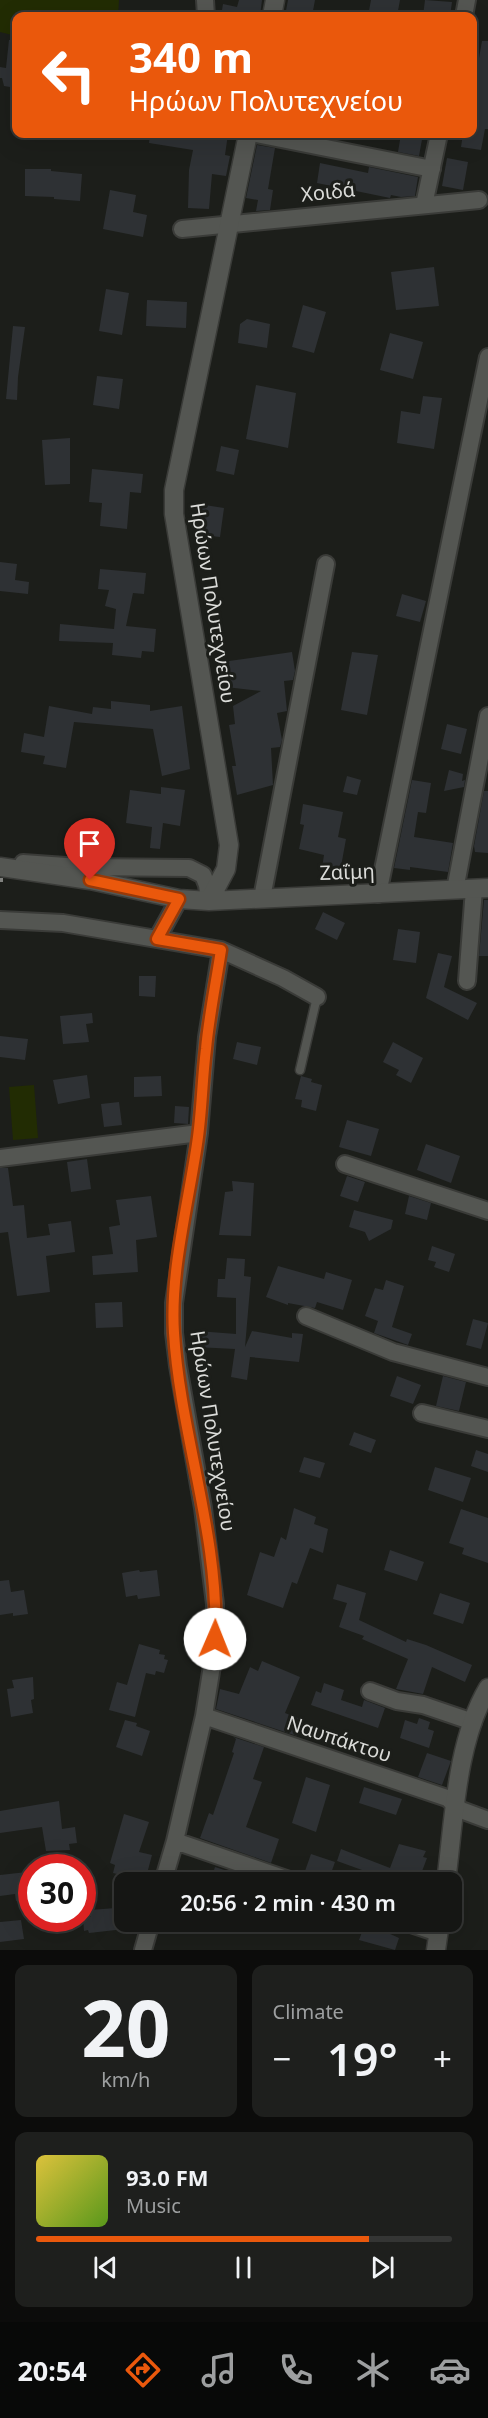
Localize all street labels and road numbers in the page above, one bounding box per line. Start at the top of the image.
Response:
street label: Χοιδά [300,175,357,208]
street label: Ηρώων Πολυτεχνείου [184,501,243,705]
street label: Ζαΐμη [319,857,375,886]
street label: Ηρώων Πολυτεχνείου [184,1329,243,1533]
street label: Ναυπάκτου [283,1709,395,1768]

